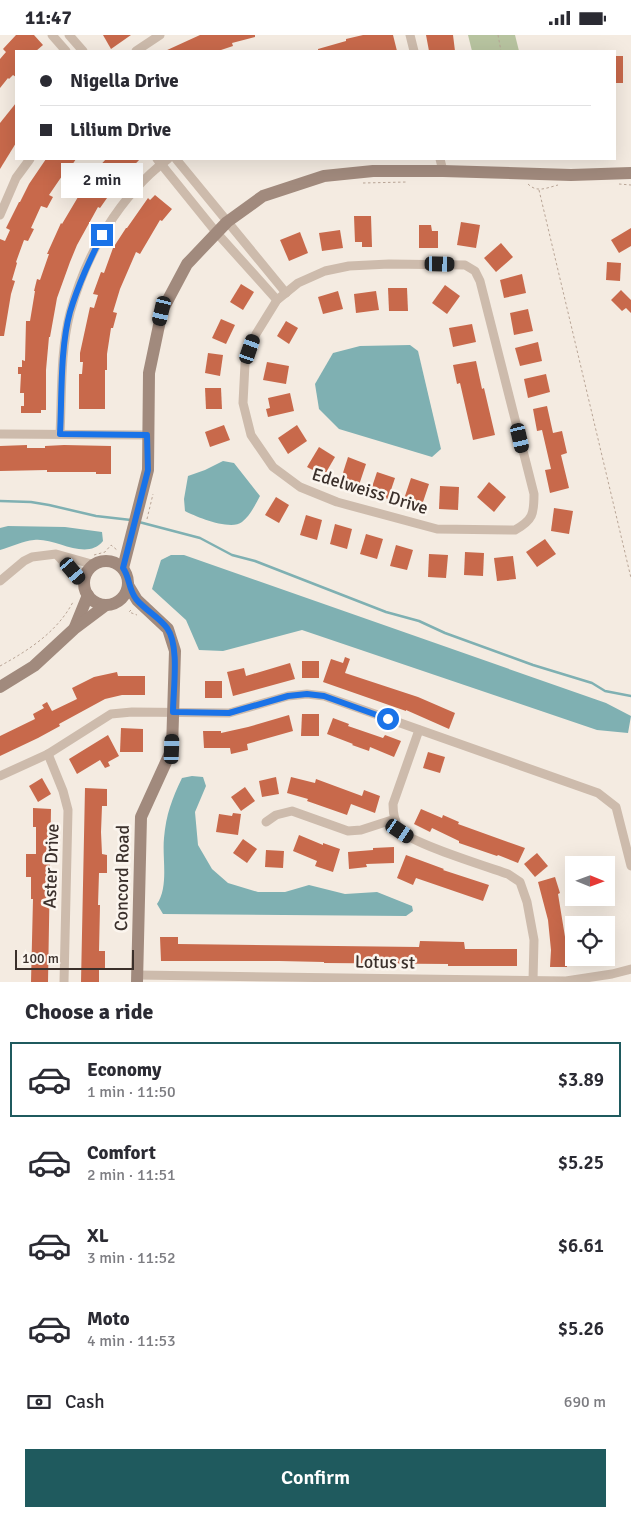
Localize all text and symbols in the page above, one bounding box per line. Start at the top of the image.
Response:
text: 11:47 [25,6,72,30]
text: Nigella Drive [70,69,179,93]
text: Lilium Drive [70,118,171,142]
callout: 2 min [61,163,143,197]
text: 2 min [83,170,121,190]
route end [91,224,113,246]
car [424,256,455,272]
car [151,295,172,327]
car [238,332,261,366]
car [509,422,530,454]
street label: Edelweiss Drive [309,463,431,519]
car [57,555,88,587]
route start [377,708,399,730]
car [163,734,180,764]
car [383,816,416,846]
street label: Aster Drive [39,823,63,909]
street label: Concord Road [110,825,134,931]
north arrow [565,856,615,906]
map controls [565,856,615,966]
button: locate [565,916,615,966]
scale bar [15,947,134,970]
text: 100 m [22,950,59,967]
street label: Lotus st [355,950,415,974]
text: Choose a ride [25,998,153,1025]
icon: car [27,1057,72,1102]
text: Economy [87,1058,161,1082]
text: $3.89 [558,1068,604,1092]
text: 1 min · 11:50 [87,1082,176,1102]
icon: car [27,1140,72,1185]
text: Comfort [87,1141,156,1165]
text: $5.25 [558,1151,604,1175]
text: 2 min · 11:51 [87,1165,176,1185]
icon: car [27,1223,72,1268]
text: XL [87,1224,109,1248]
text: $6.61 [558,1234,604,1258]
text: 3 min · 11:52 [87,1248,176,1268]
icon: car [27,1306,72,1351]
text: Moto [87,1307,130,1331]
text: $5.26 [558,1317,604,1341]
text: 4 min · 11:53 [87,1331,176,1351]
icon: cash [25,1388,53,1416]
text: Cash [65,1390,105,1414]
text: 690 m [564,1392,606,1412]
button: Confirm [25,1449,606,1507]

